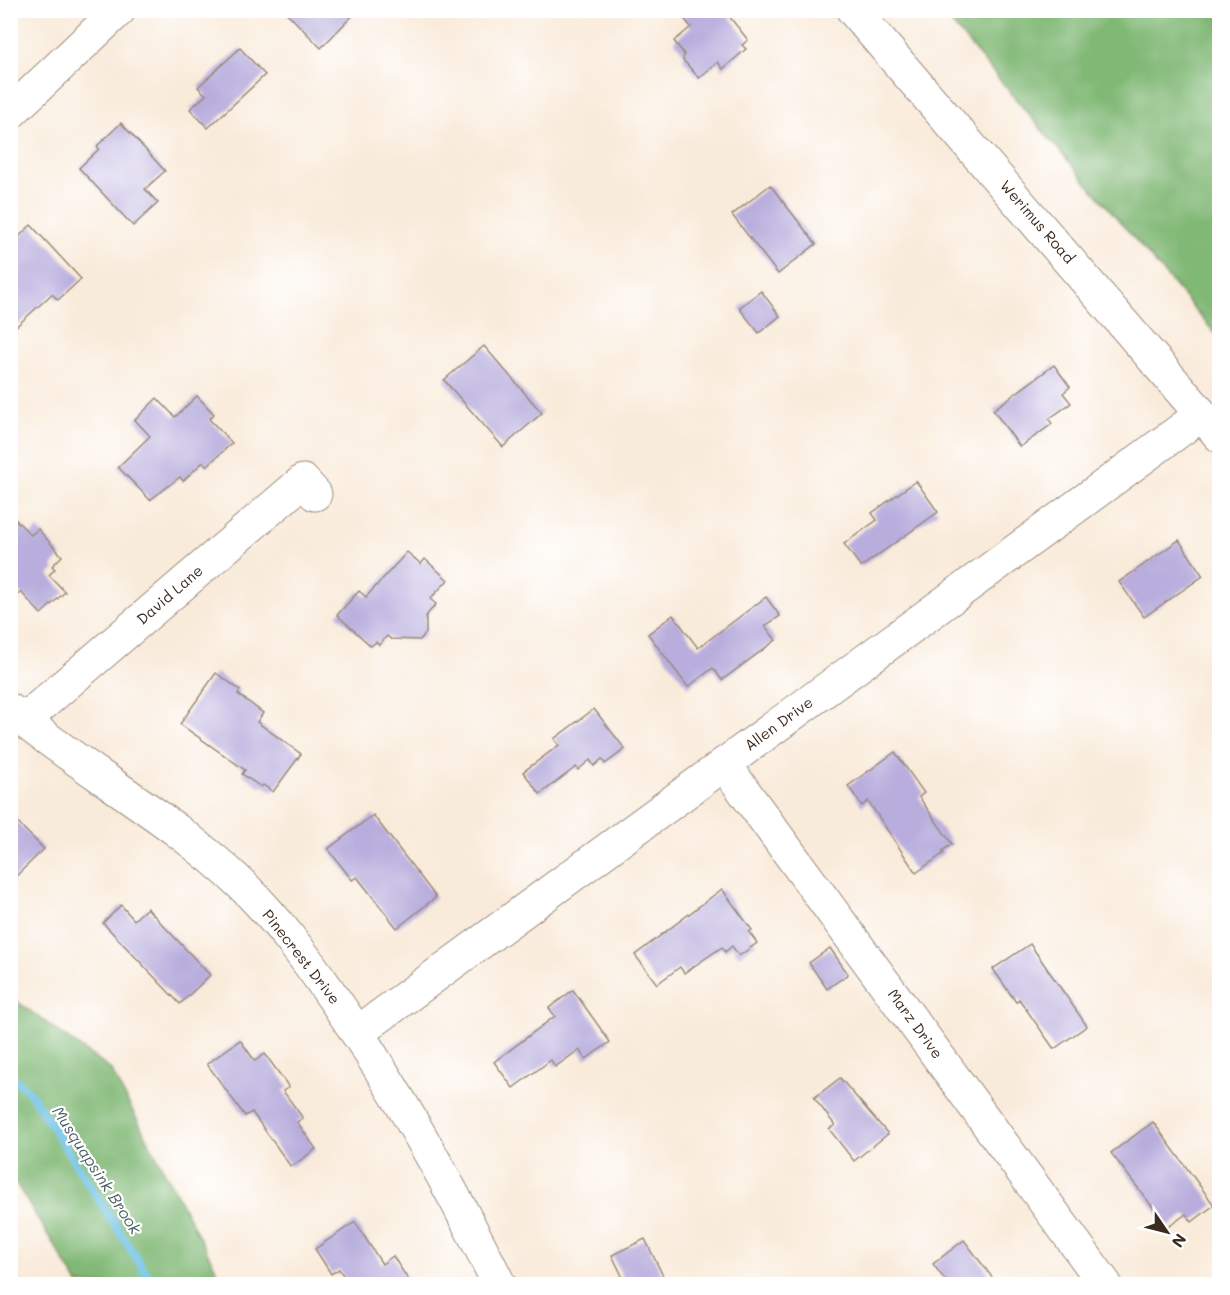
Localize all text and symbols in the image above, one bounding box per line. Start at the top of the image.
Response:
street label: Werimus Road [996,175,1079,267]
street label: David Lane [132,560,207,628]
street label: Allen Drive [740,692,817,755]
street label: Pinecrest Drive [258,905,345,1008]
street label: Marz Drive [884,985,948,1062]
water label: Musquapsink Brook [48,1102,147,1238]
north arrow [1137,1202,1197,1262]
text: N [1168,1230,1192,1252]

